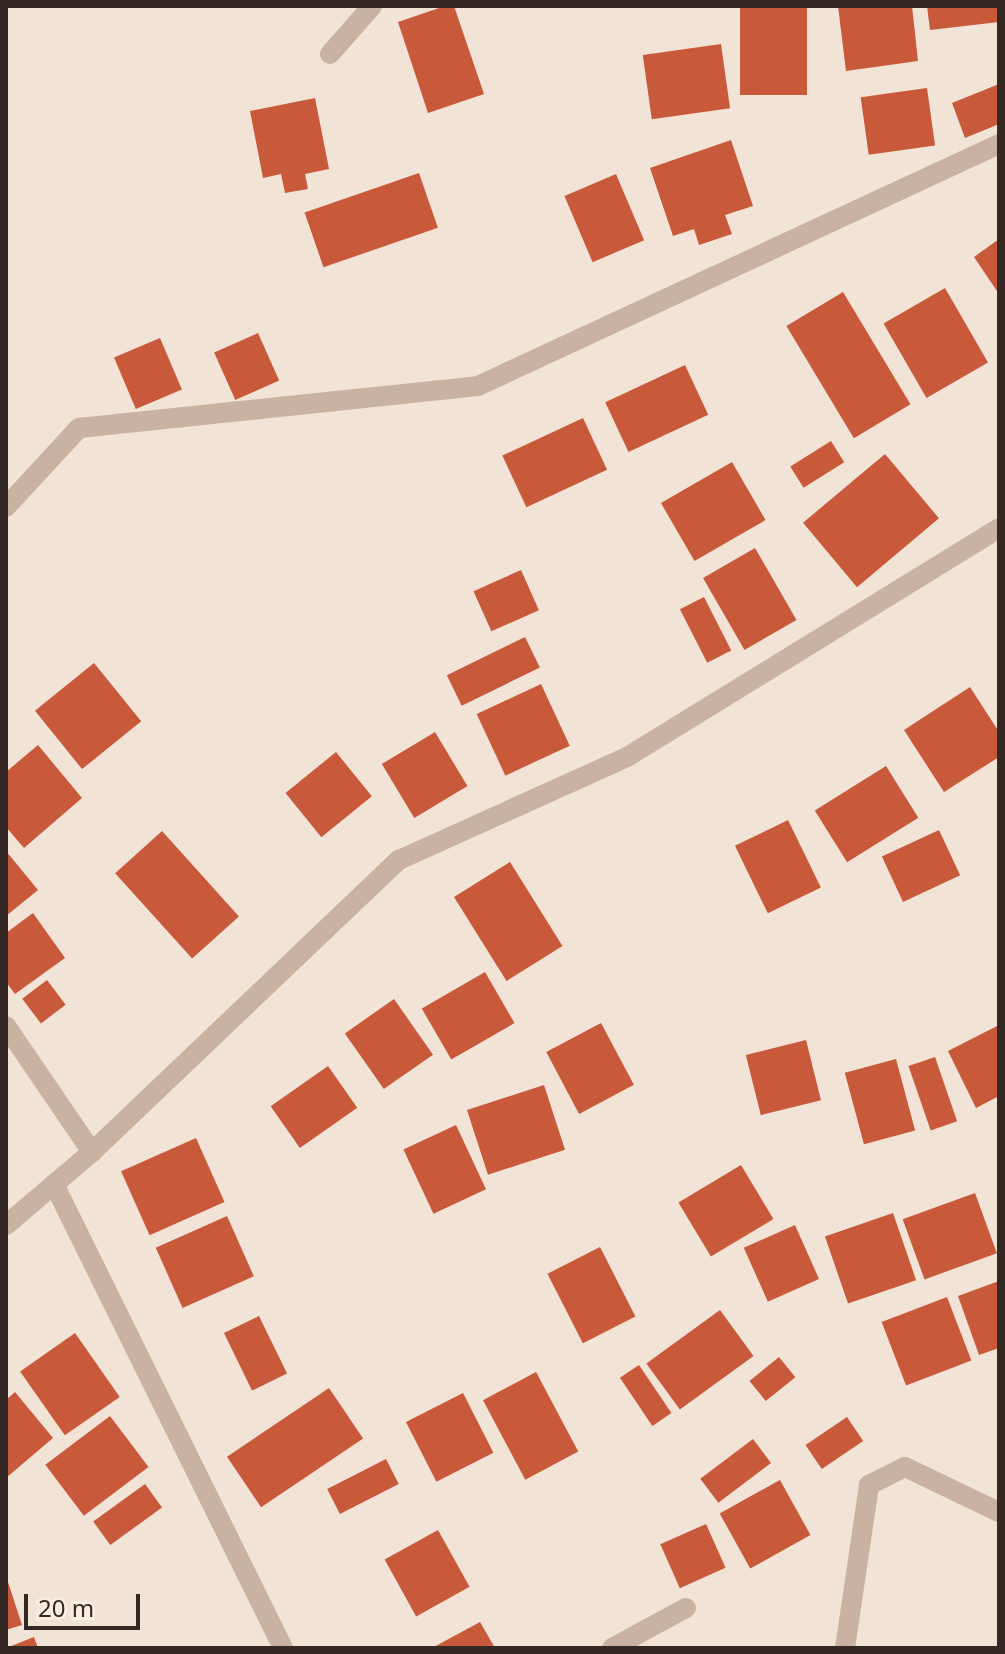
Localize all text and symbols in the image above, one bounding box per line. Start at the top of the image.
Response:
scale bar [28,1578,144,1628]
text: 20 m [38,1591,94,1624]

